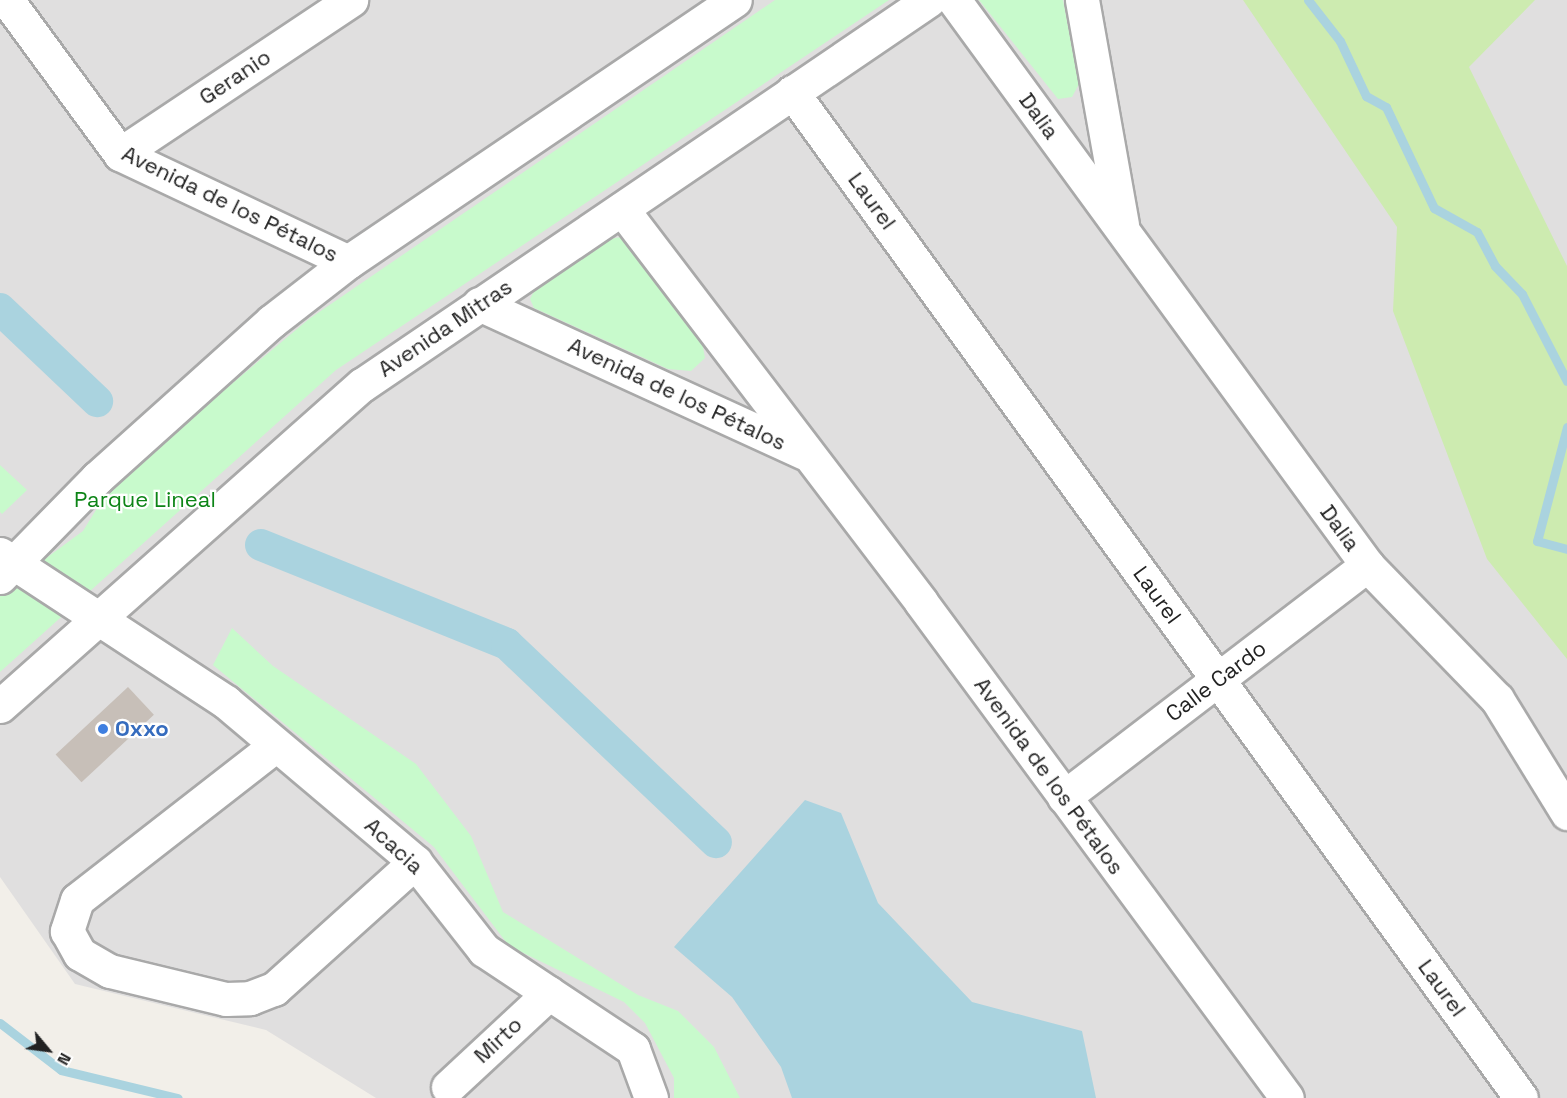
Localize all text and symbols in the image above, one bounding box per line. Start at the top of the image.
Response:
street label: Geranio [194,44,276,110]
street label: Dalia [1013,88,1065,144]
street label: Avenida de los Pétalos [118,140,342,268]
street label: Laurel [842,167,902,235]
street label: Avenida Mitras [373,273,517,383]
street label: Avenida de los Pétalos [564,332,790,456]
park label: Parque Lineal [74,487,216,513]
street label: Dalia [1314,500,1366,556]
street label: Laurel [1127,561,1187,629]
street label: Calle Cardo [1161,635,1271,727]
street label: Avenida de los Pétalos [969,672,1129,880]
place label: Oxxo [115,716,169,742]
marker: Oxxo [96,722,110,736]
street label: Acacia [359,812,429,880]
street label: Laurel [1412,954,1472,1022]
street label: Mirto [469,1011,527,1069]
north arrow [18,1020,78,1080]
text: N [52,1049,76,1069]

